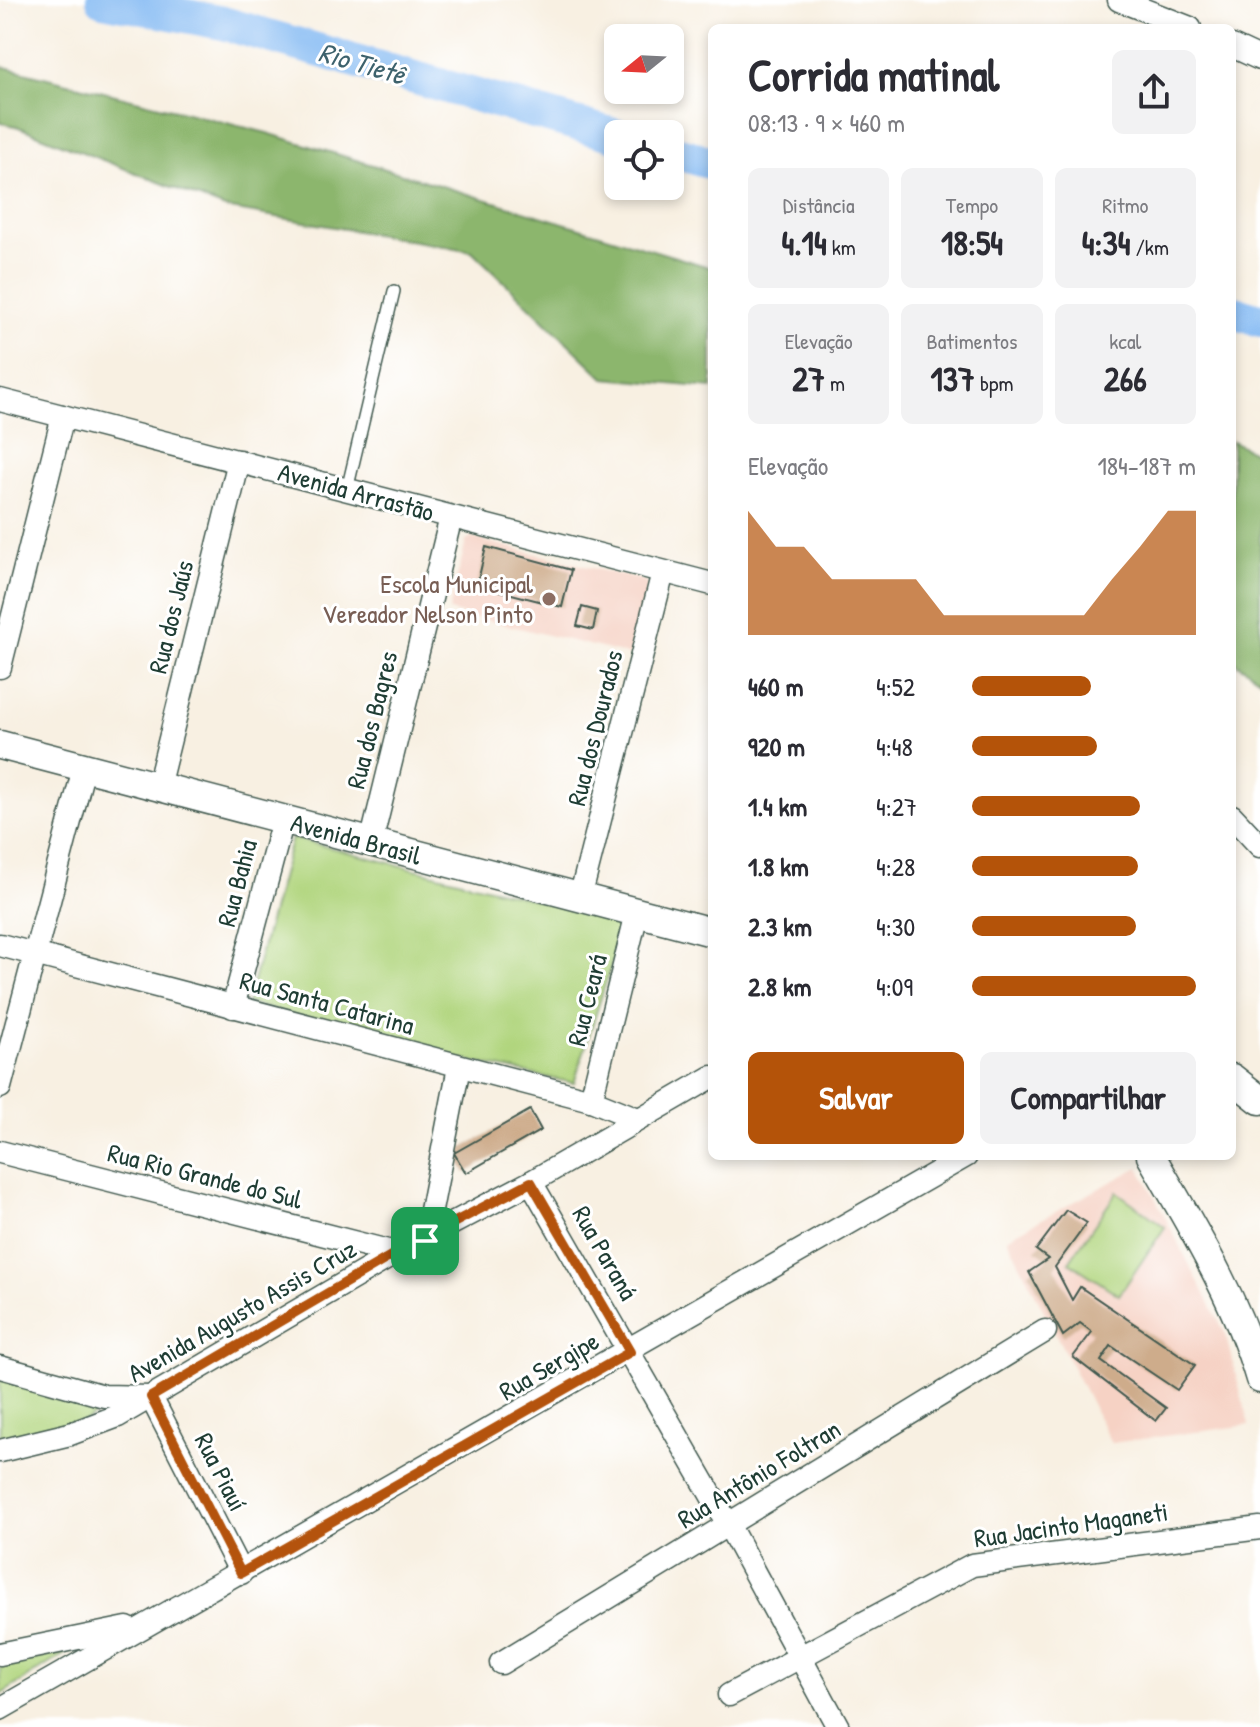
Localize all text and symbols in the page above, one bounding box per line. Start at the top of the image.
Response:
north arrow [604,24,684,104]
map controls [604,24,684,200]
water label: Rio Tietê [314,33,411,94]
text: Corrida matinal [748,45,999,105]
button: share [1112,50,1196,134]
text: 08:13 · 9 × 460 m [748,105,905,140]
button: locate [604,120,684,200]
text: Distância [783,190,855,220]
text: Tempo [946,190,998,220]
text: Ritmo [1102,190,1148,220]
text: 4.14 [782,220,827,266]
text: 18:54 [941,220,1003,266]
text: 4:34 [1082,220,1130,266]
text: km [827,232,856,262]
text: /km [1130,232,1169,262]
text: Elevação [785,326,853,356]
text: Batimentos [927,326,1017,356]
text: kcal [1109,326,1141,356]
text: 27 [792,356,825,402]
text: 137 [931,356,975,402]
text: 266 [1104,356,1147,402]
text: m [825,368,845,398]
text: bpm [975,368,1013,398]
text: Elevação [748,448,828,483]
text: 184–187 m [1097,448,1196,483]
street label: Avenida Arrastão [274,454,438,529]
street label: Rua dos Jaús [140,557,201,677]
place label: Escola Municipal Vereador Nelson Pinto [322,566,533,631]
marker: Escola Municipal Vereador Nelson Pinto [540,590,558,608]
street label: Rua dos Dourados [558,646,631,809]
street label: Rua dos Bagres [338,648,405,792]
text: 460 m [748,669,803,704]
text: 4:52 [876,669,915,704]
text: 920 m [748,729,805,764]
text: 4:48 [876,729,913,764]
text: 1.4 km [748,789,807,824]
text: 4:27 [876,789,917,824]
street label: Avenida Brasil [287,804,425,873]
street label: Rua Bahia [208,836,265,930]
text: 1.8 km [748,849,809,884]
text: 4:28 [876,849,915,884]
text: 2.3 km [748,909,812,944]
text: 4:30 [876,909,915,944]
street label: Rua Ceará [558,950,615,1049]
street label: Rua Santa Catarina [236,962,418,1043]
text: 2.8 km [748,969,811,1004]
text: 4:09 [876,969,913,1004]
button: Salvar [748,1052,964,1144]
button: Compartilhar [980,1052,1196,1144]
street label: Rua Rio Grande do Sul [104,1134,306,1217]
street label: Rua Paraná [564,1199,646,1306]
pin [391,1207,459,1275]
icon: arrive [403,1219,447,1263]
street label: Avenida Augusto Assis Cruz [121,1231,362,1390]
street label: Rua Sergipe [493,1323,605,1408]
street label: Rua Antônio Foltran [671,1411,847,1536]
street label: Rua Piauí [187,1427,256,1517]
street label: Rua Jacinto Maganeti [972,1494,1170,1555]

